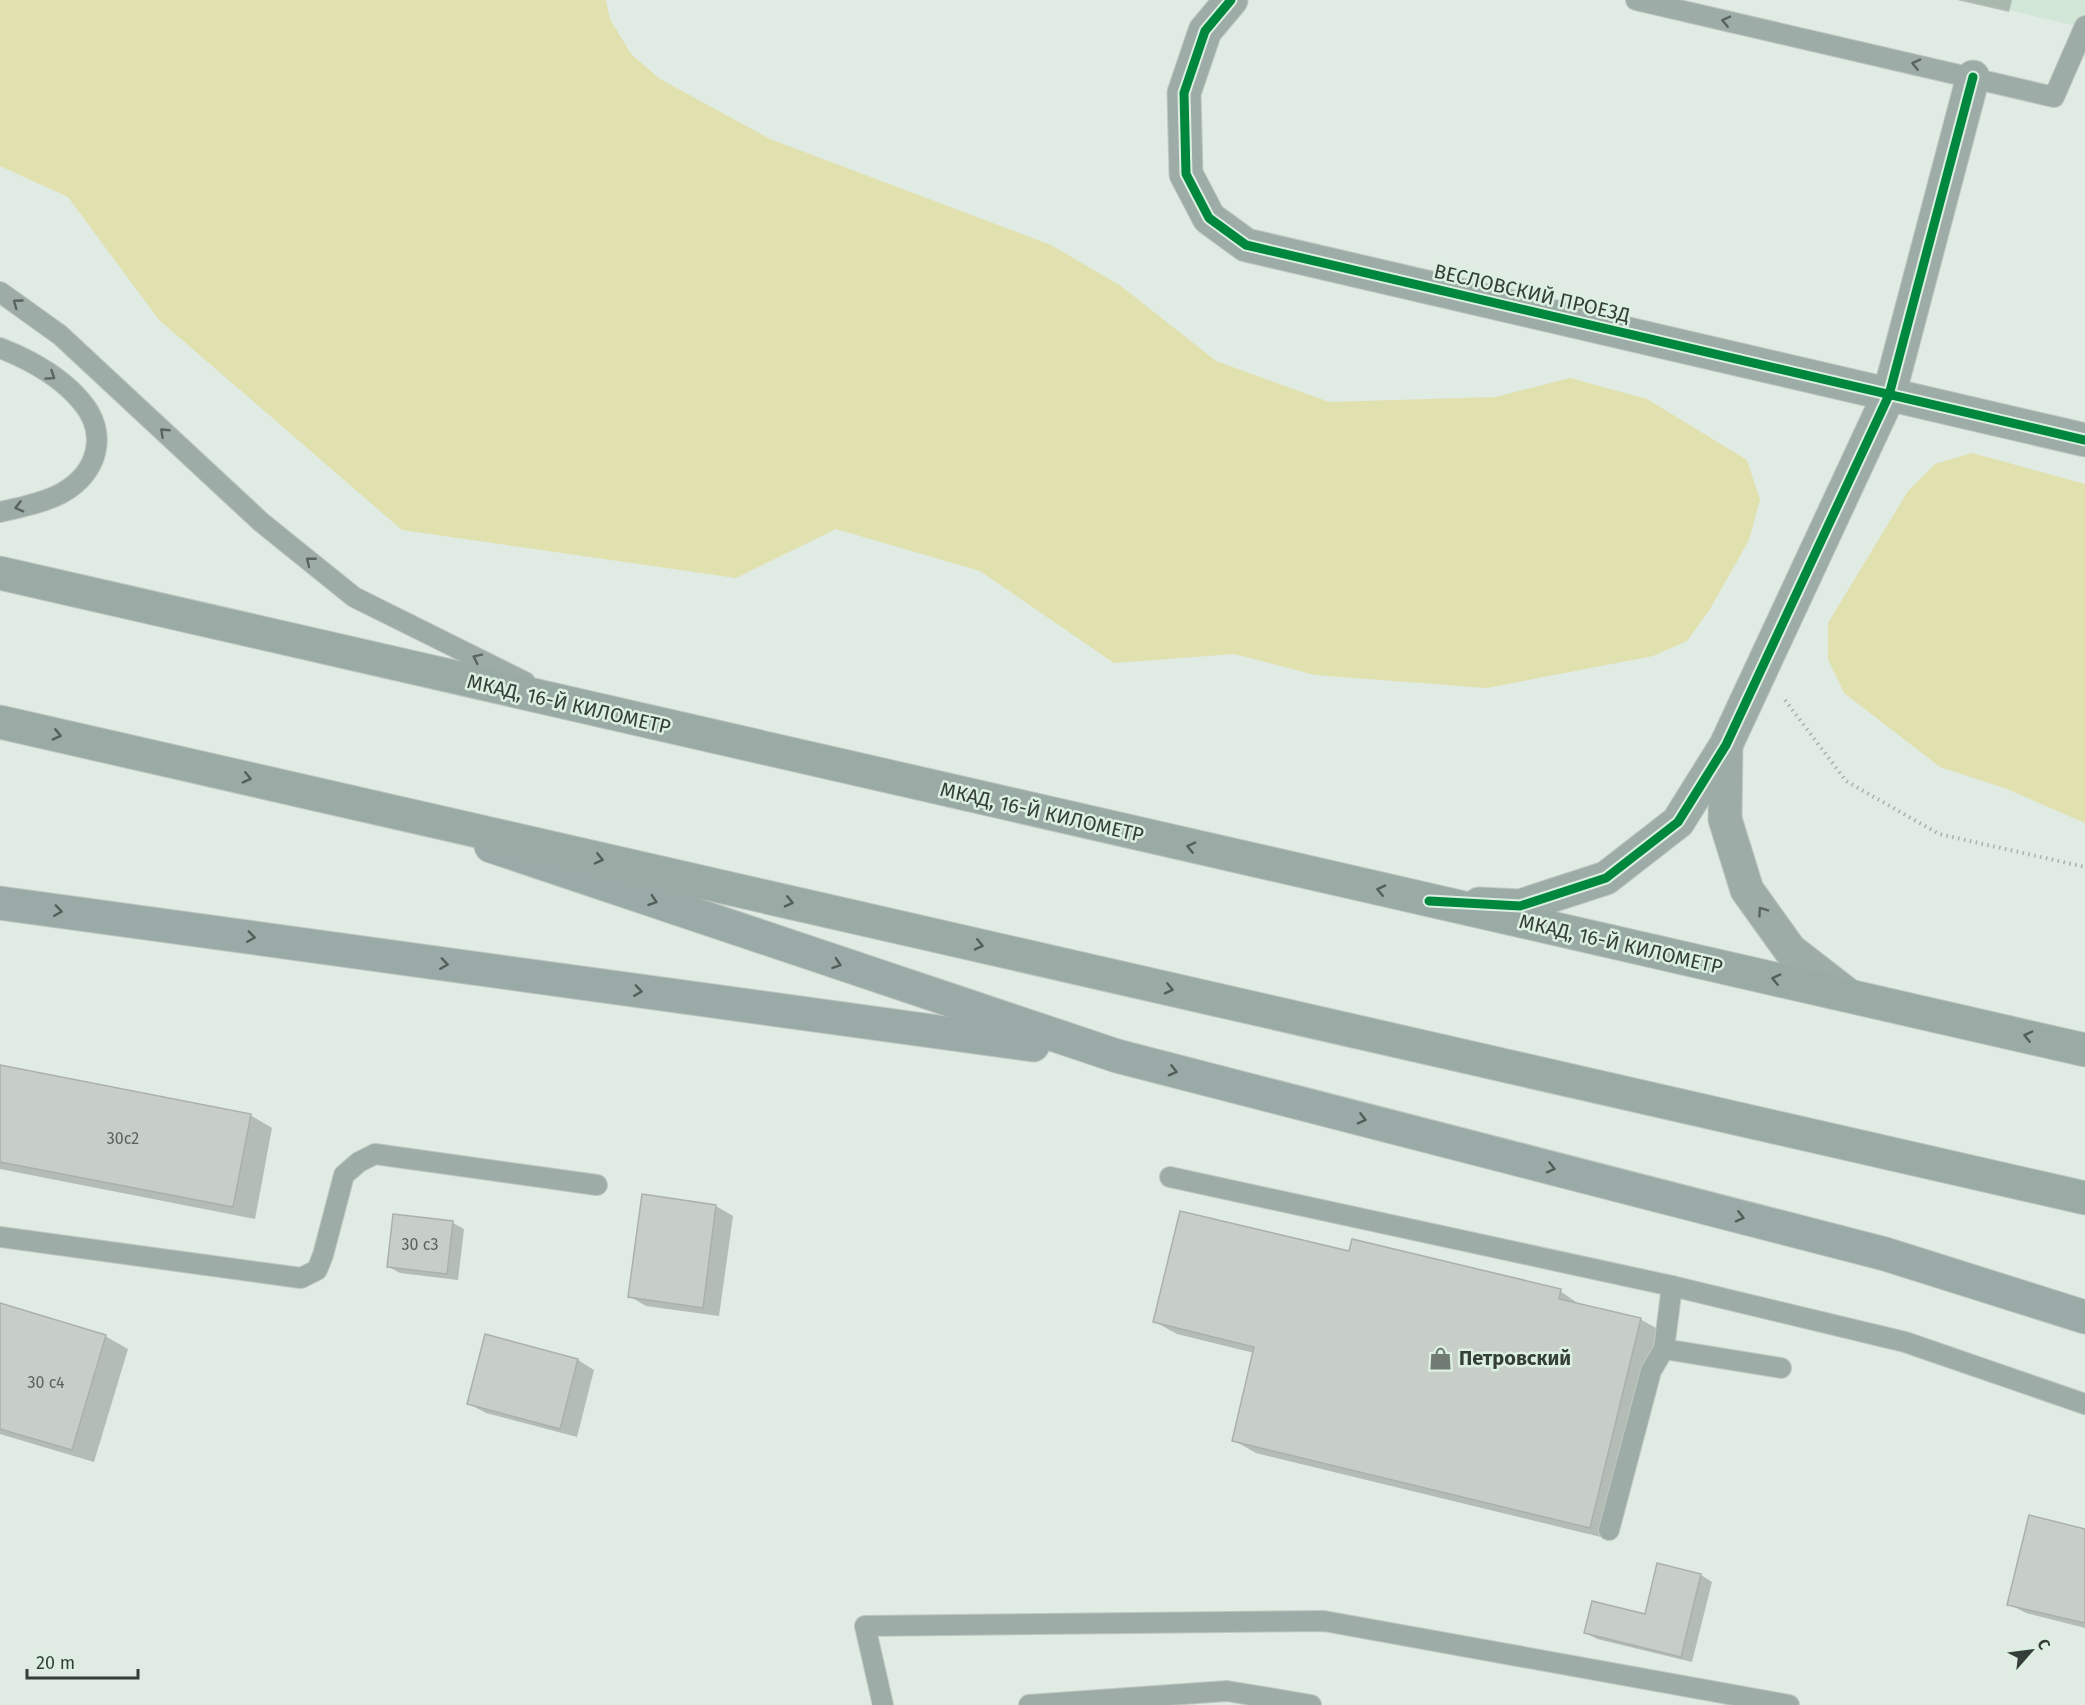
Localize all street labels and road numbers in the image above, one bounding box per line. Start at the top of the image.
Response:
street label: ВЕСЛОВСКИЙ ПРОЕЗД [1432,259,1632,327]
street label: МКАД, 16-Й КИЛОМЕТР [465,669,673,739]
street label: МКАД, 16-Й КИЛОМЕТР [938,777,1146,847]
street label: МКАД, 16-Й КИЛОМЕТР [1517,909,1725,979]

